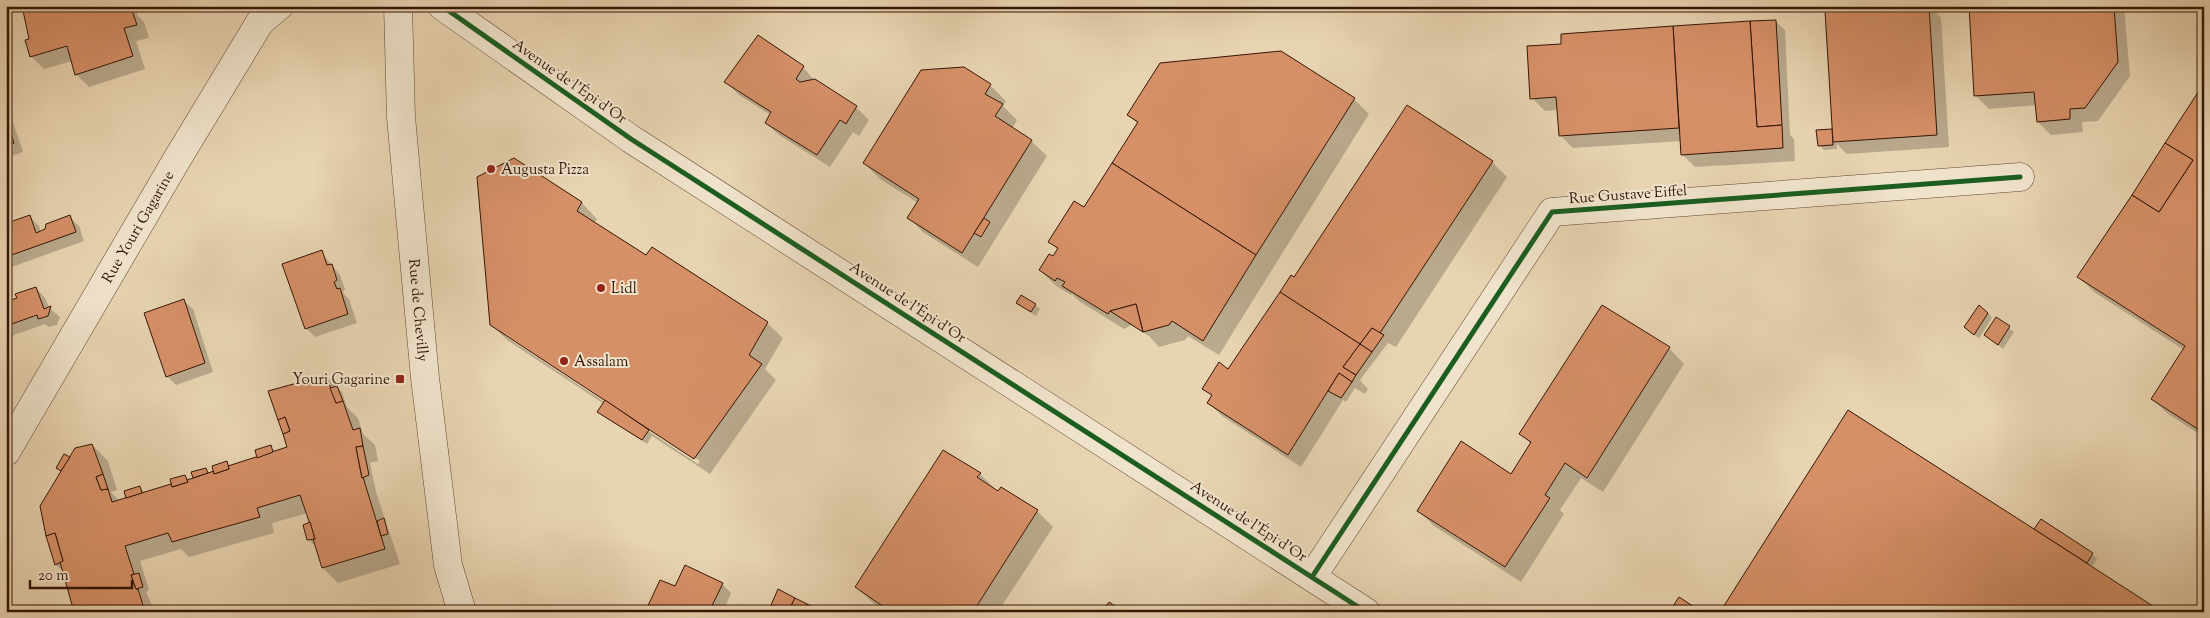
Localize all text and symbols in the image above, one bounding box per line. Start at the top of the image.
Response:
street label: Avenue de l'Épi d'Or [508,34,631,130]
place label: Augusta Pizza [501,160,589,181]
marker: Augusta Pizza [485,163,497,175]
street label: Rue Youri Gagarine [98,167,180,288]
street label: Rue Gustave Eiffel [1568,181,1688,210]
street label: Avenue de l'Épi d'Or [845,257,971,349]
street label: Rue de Chevilly [402,258,432,363]
place label: Lidl [611,279,637,300]
marker: Lidl [595,282,607,294]
place label: Assalam [574,352,629,373]
marker: Assalam [558,355,570,367]
place label: Youri Gagarine [292,370,390,391]
marker: Youri Gagarine [394,373,406,385]
street label: Avenue de l'Épi d'Or [1186,476,1312,568]
scale bar [30,558,132,590]
text: 20 m [38,566,69,587]

